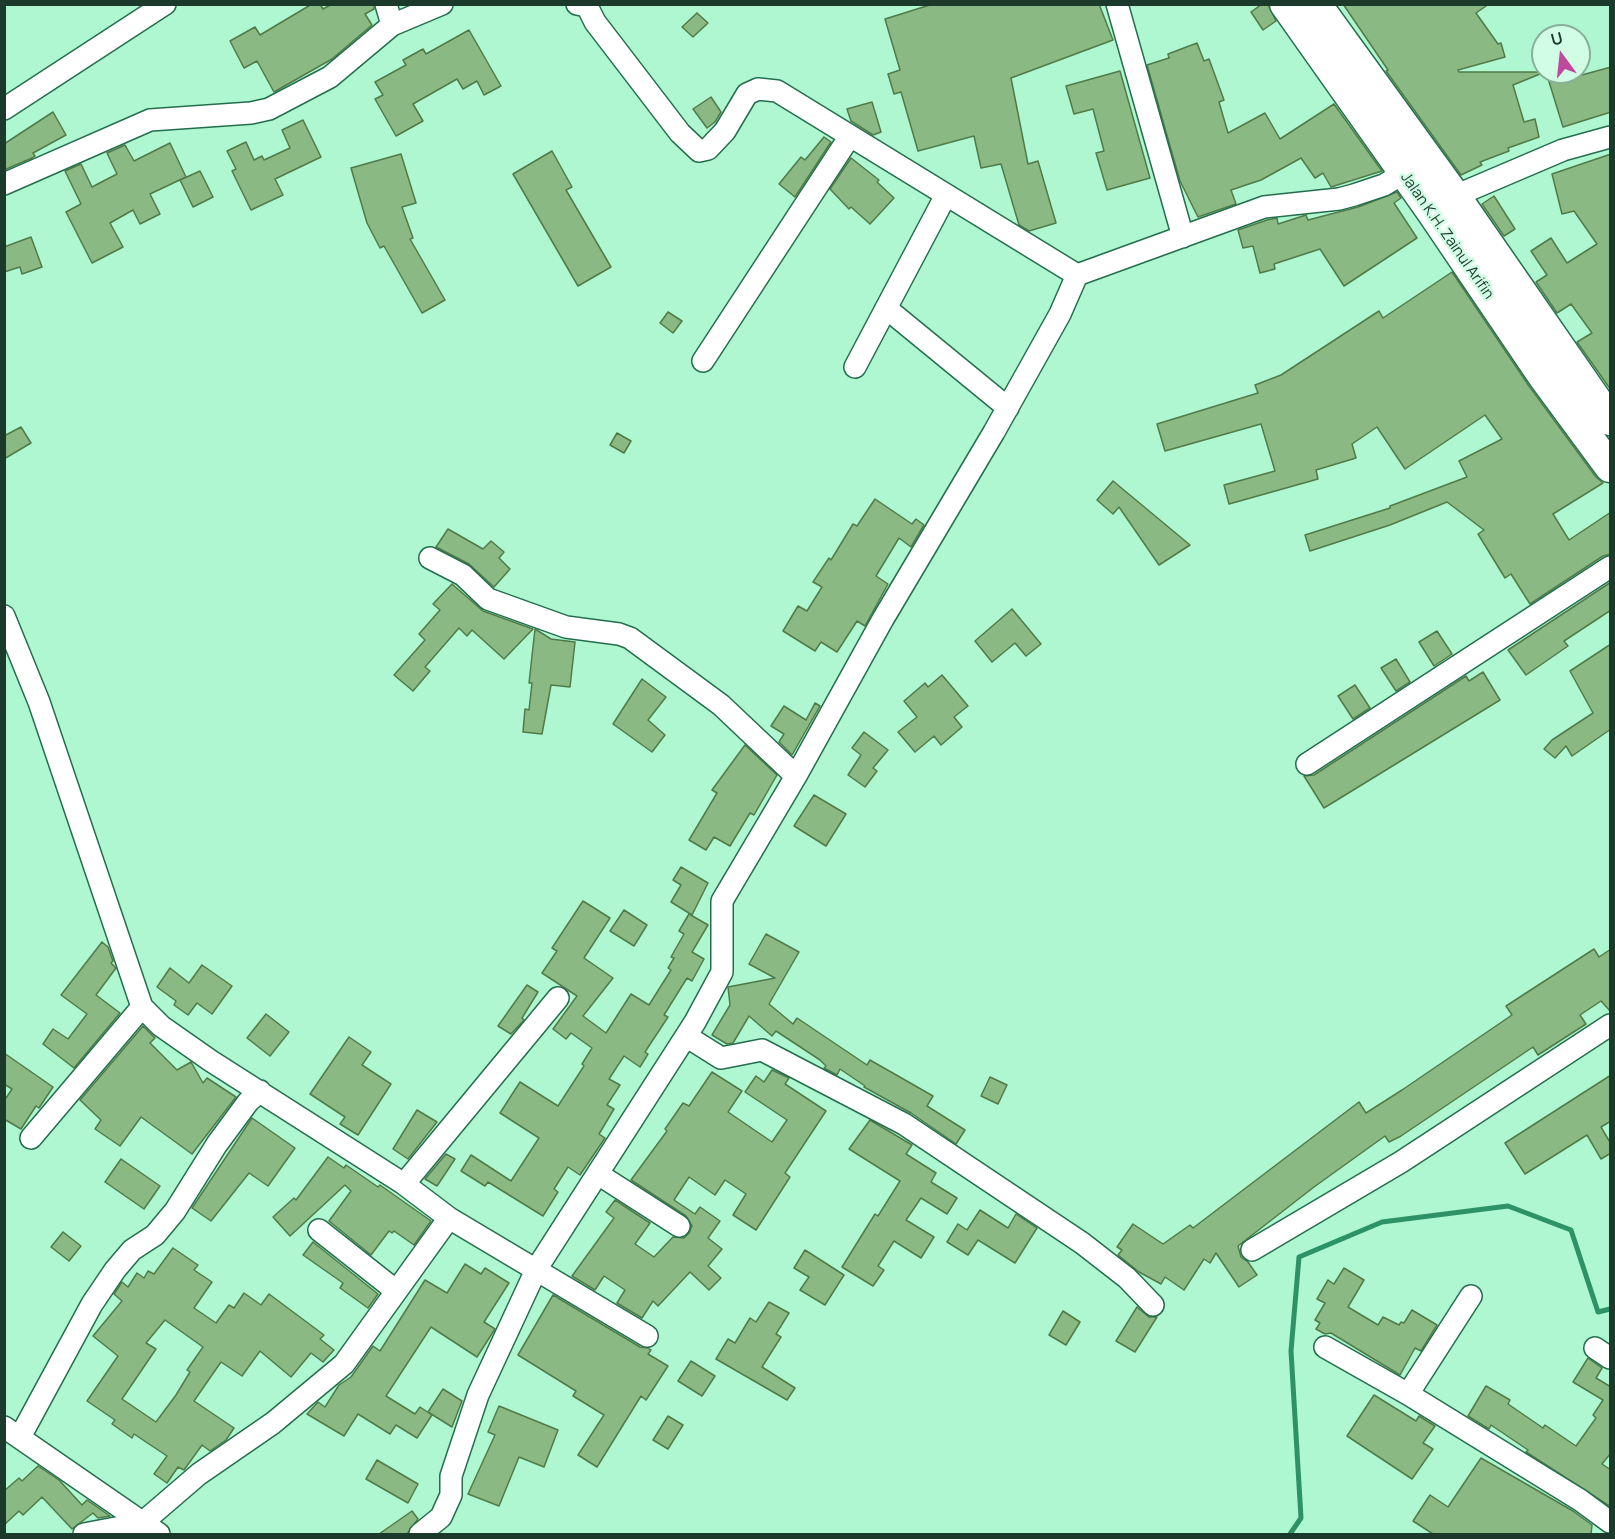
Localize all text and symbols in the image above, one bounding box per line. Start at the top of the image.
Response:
north arrow [1531,24,1591,84]
text: U [1548,26,1565,51]
street label: Jalan K.H. Zainul Arifin [1396,169,1498,303]

